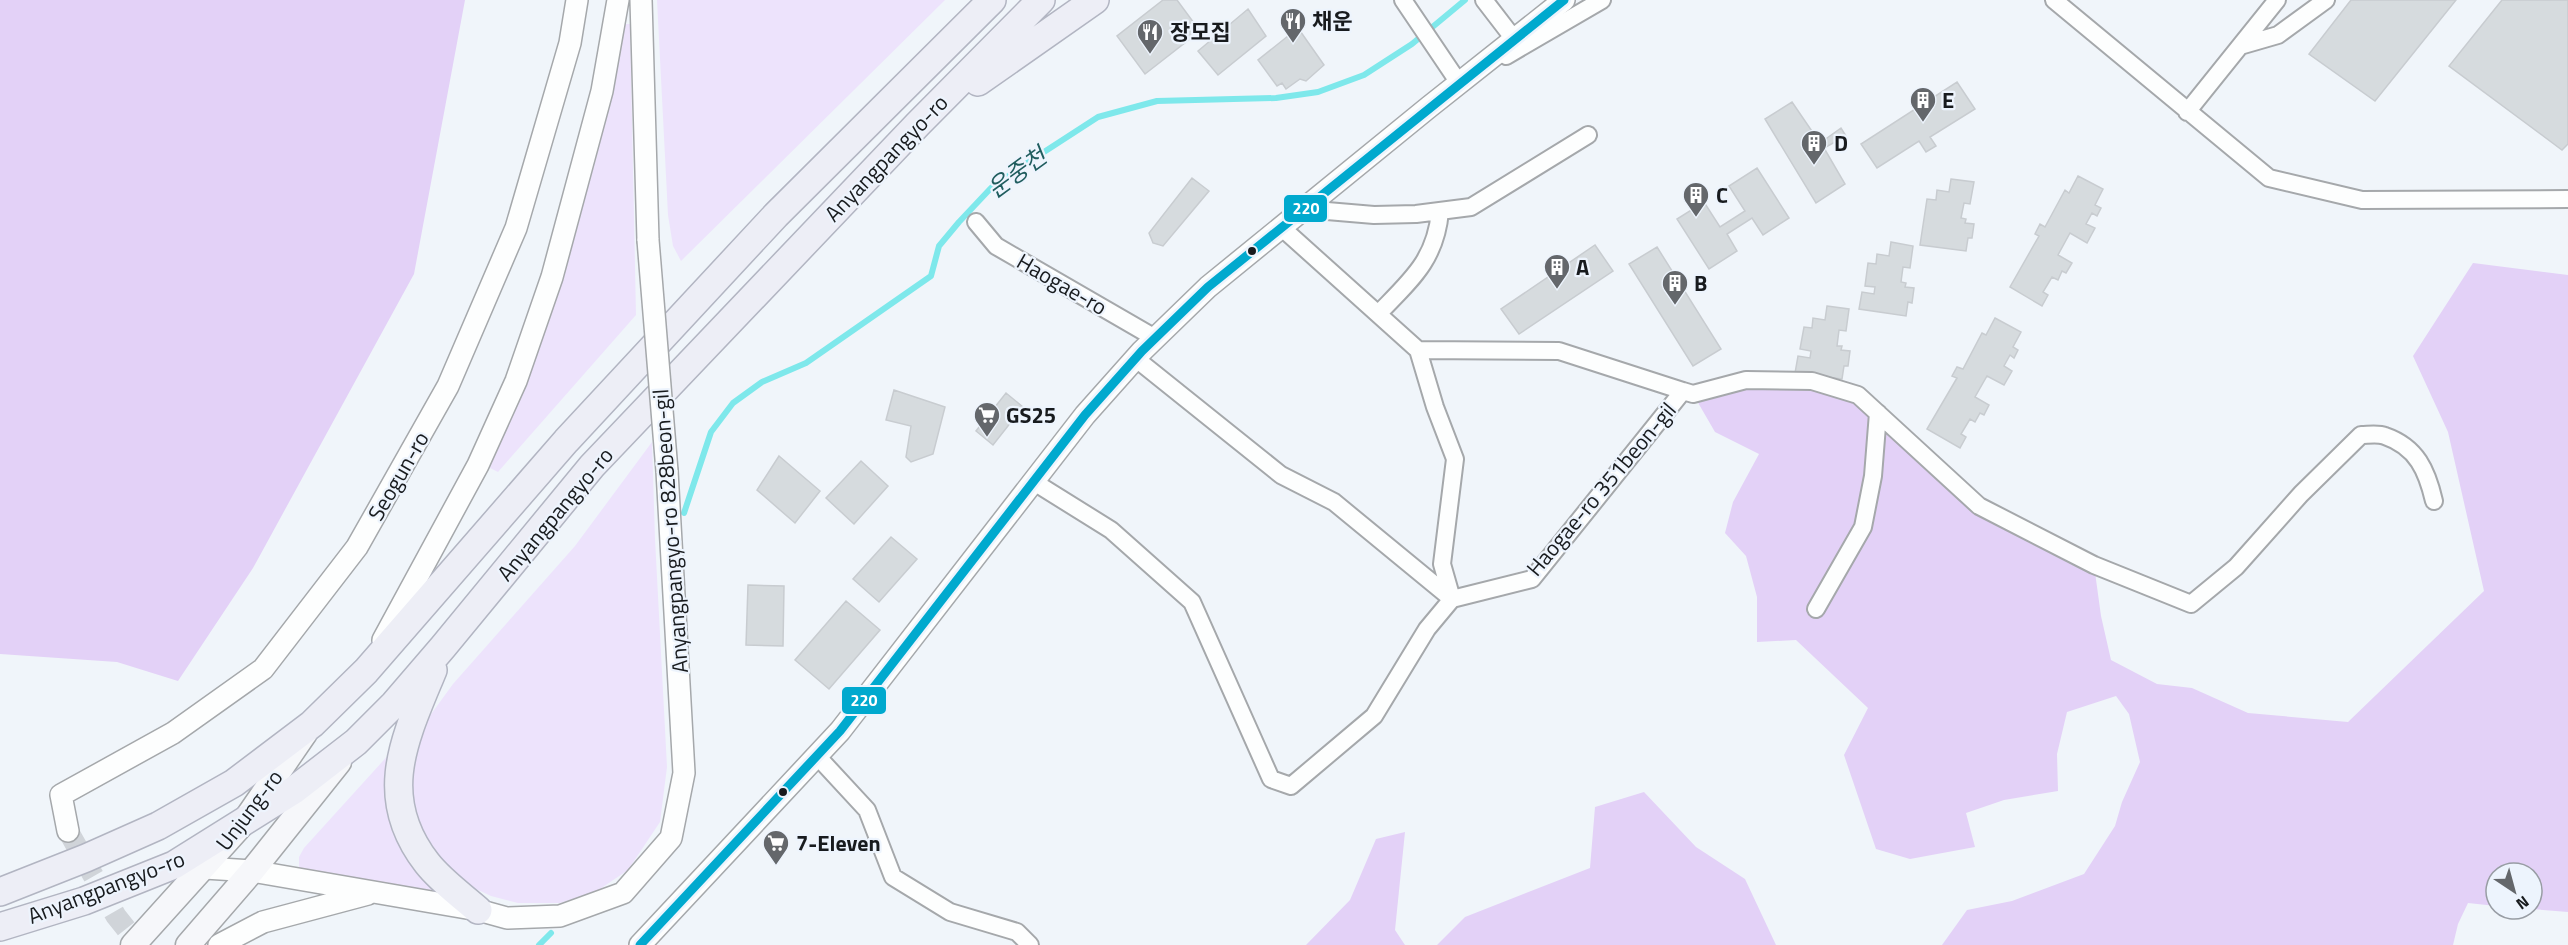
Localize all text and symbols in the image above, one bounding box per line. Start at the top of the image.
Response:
place label: 채운 [1312,4,1352,38]
restaurant icon: 채운 [1278,6,1308,44]
place label: 장모집 [1170,15,1231,49]
restaurant icon: 장모집 [1135,17,1165,55]
place label: E [1942,83,1954,117]
building icon: E [1908,85,1938,123]
street label: Anyangpangyo-ro [816,87,956,229]
place label: D [1834,126,1848,160]
building icon: D [1799,128,1829,166]
water label: 운중천 [979,136,1056,206]
place label: C [1716,178,1728,212]
building icon: C [1681,180,1711,218]
line badge: 220 [1283,194,1328,223]
text: 220 [1293,196,1319,220]
street label: Haogae-ro [1010,244,1114,324]
unlabelled marker [1246,245,1258,257]
place label: A [1576,250,1589,284]
building icon: A [1542,252,1572,290]
place label: B [1694,266,1707,300]
building icon: B [1660,268,1690,306]
street label: Anyangpangyo-ro 828beon-gil [643,388,697,674]
street label: Haogae-ro 351beon-gil [1518,394,1684,584]
place label: GS25 [1006,398,1056,432]
supermarket icon: GS25 [972,400,1002,438]
street label: Seogun-ro [359,425,437,527]
street label: Anyangpangyo-ro [489,440,621,588]
line badge: 220 [841,686,887,715]
text: 220 [851,688,877,712]
street label: Unjung-ro [207,762,291,858]
unlabelled marker [777,786,789,798]
place label: 7-Eleven [796,826,881,860]
supermarket icon: 7-Eleven [761,828,791,866]
street label: Anyangpangyo-ro [23,841,189,933]
north arrow [2484,861,2544,921]
text: N [2511,890,2534,916]

